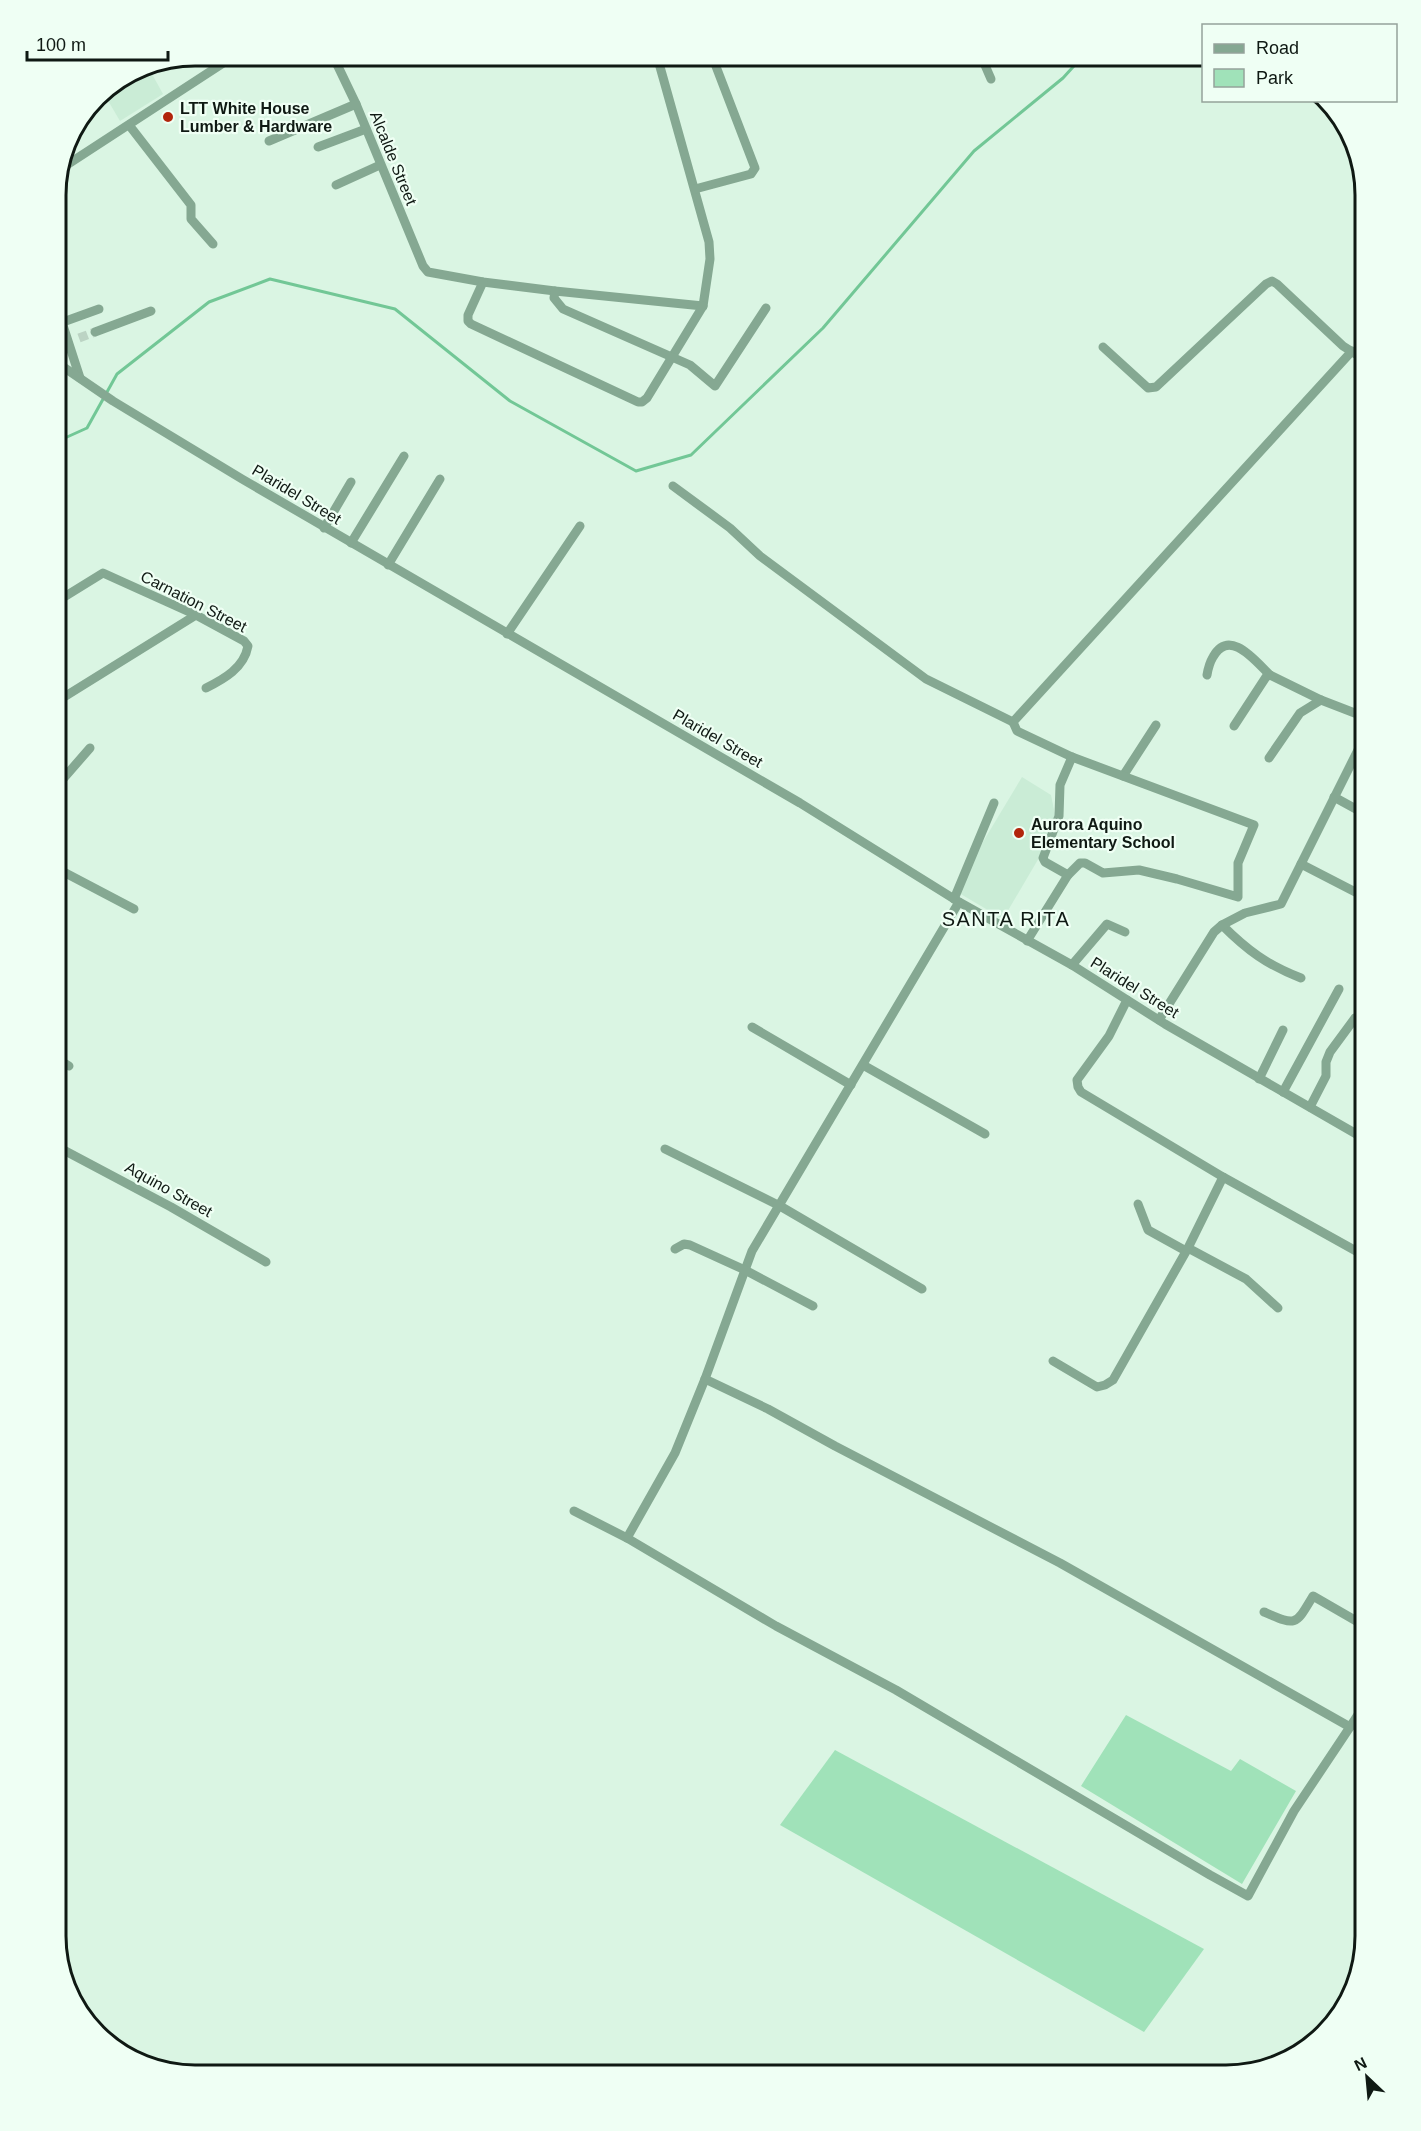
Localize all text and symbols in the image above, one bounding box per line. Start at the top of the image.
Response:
scale bar [27,24,168,62]
legend [1202,24,1397,102]
text: 100 m [36,35,86,55]
text: Road [1256,38,1299,58]
text: Park [1256,68,1294,88]
place label: LTT White House Lumber & Hardware [180,100,332,135]
street label: Alcalde Street [367,109,420,208]
marker: LTT White House Lumber & Hardware [161,110,175,124]
street label: Plaridel Street [249,461,345,528]
street label: Carnation Street [138,567,250,636]
street label: Plaridel Street [670,706,766,771]
place label: Aurora Aquino Elementary School [1031,816,1175,851]
marker: Aurora Aquino Elementary School [1012,826,1026,840]
district label: SANTA RITA [942,908,1070,930]
street label: Plaridel Street [1088,954,1182,1022]
street label: Aquino Street [122,1159,216,1221]
north arrow [1337,2047,1397,2107]
text: N [1352,2054,1370,2074]

